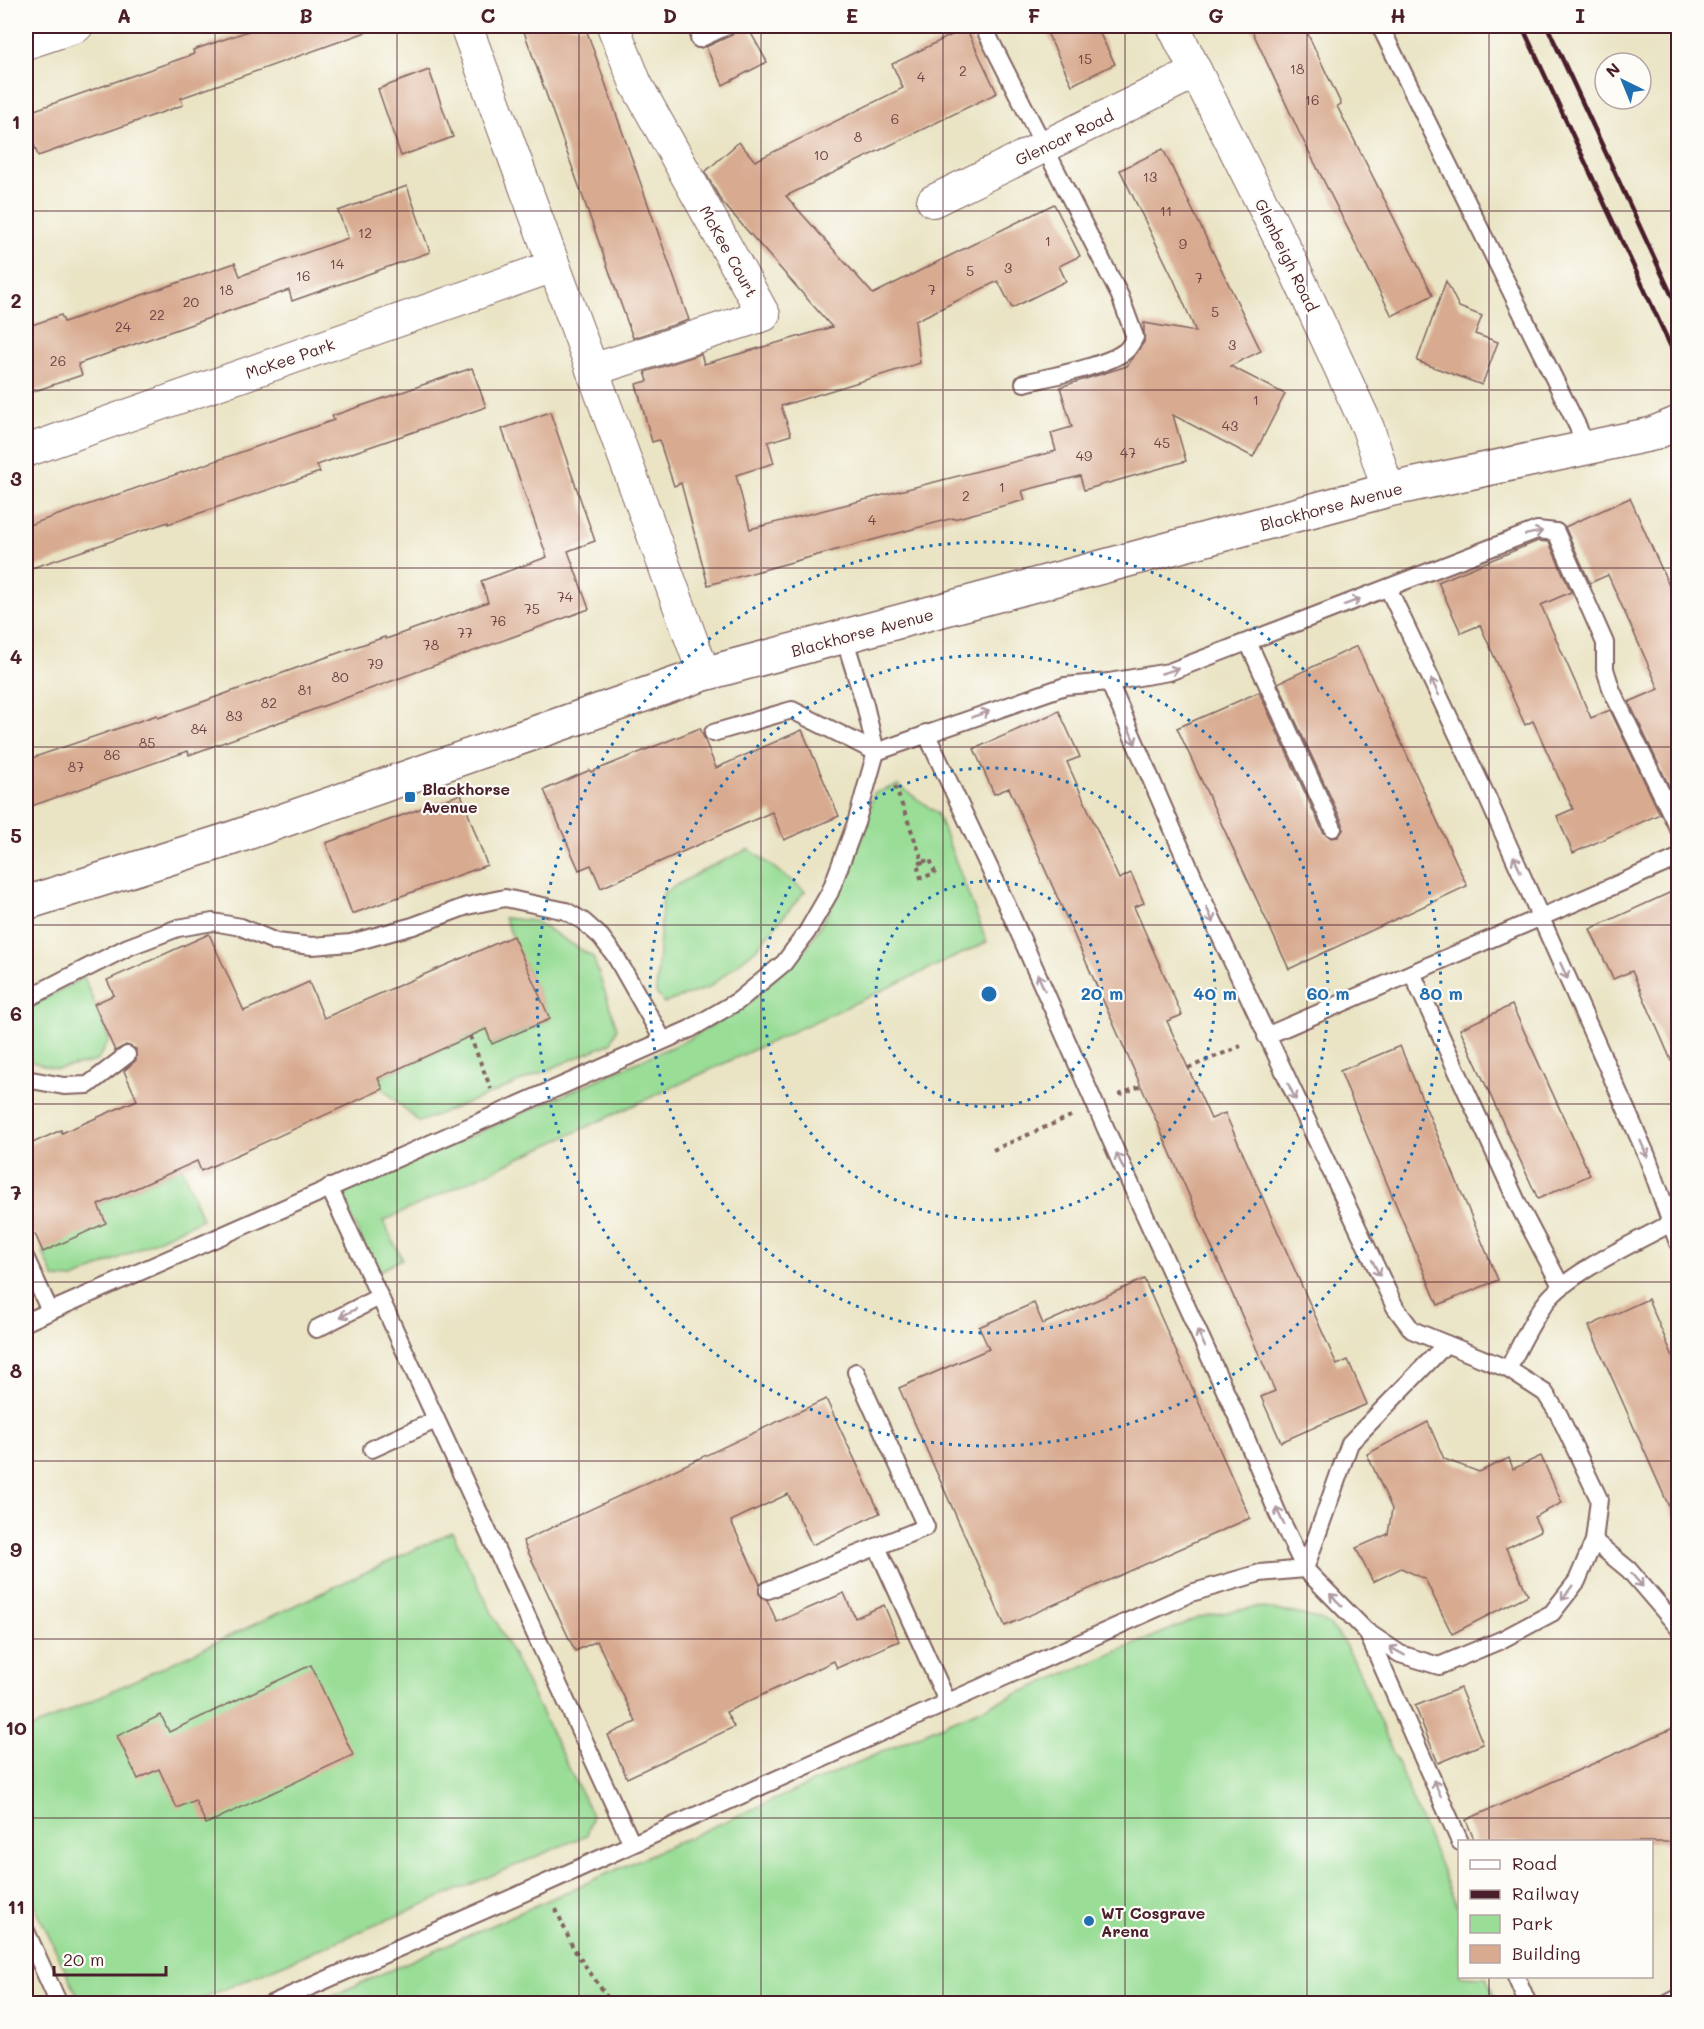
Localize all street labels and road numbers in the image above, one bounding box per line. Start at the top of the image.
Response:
street label: Glencar Road [1011,104,1117,170]
street label: Glenbeigh Road [1251,195,1323,315]
street label: McKee Court [695,202,763,300]
street label: McKee Park [243,333,337,383]
street label: Blackhorse Avenue [1258,477,1404,535]
street label: Blackhorse Avenue [789,603,935,661]

